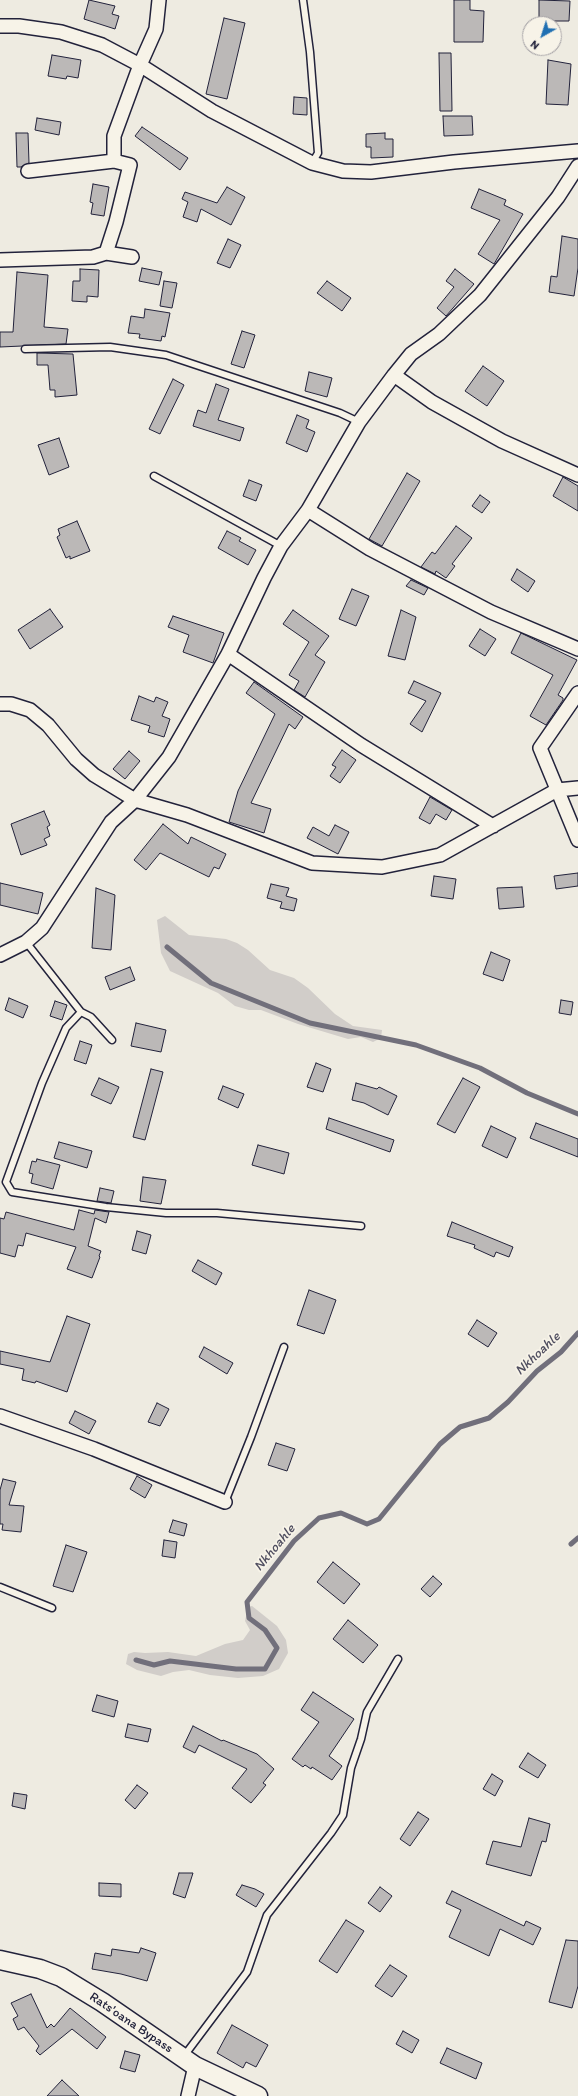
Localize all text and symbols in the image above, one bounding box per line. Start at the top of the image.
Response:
north arrow [522,16,562,56]
text: N [528,38,542,52]
water label: Nkhoahle [512,1329,564,1379]
water label: Nkhoahle [251,1521,299,1575]
street label: Rats'oana Bypass [86,1989,176,2057]

